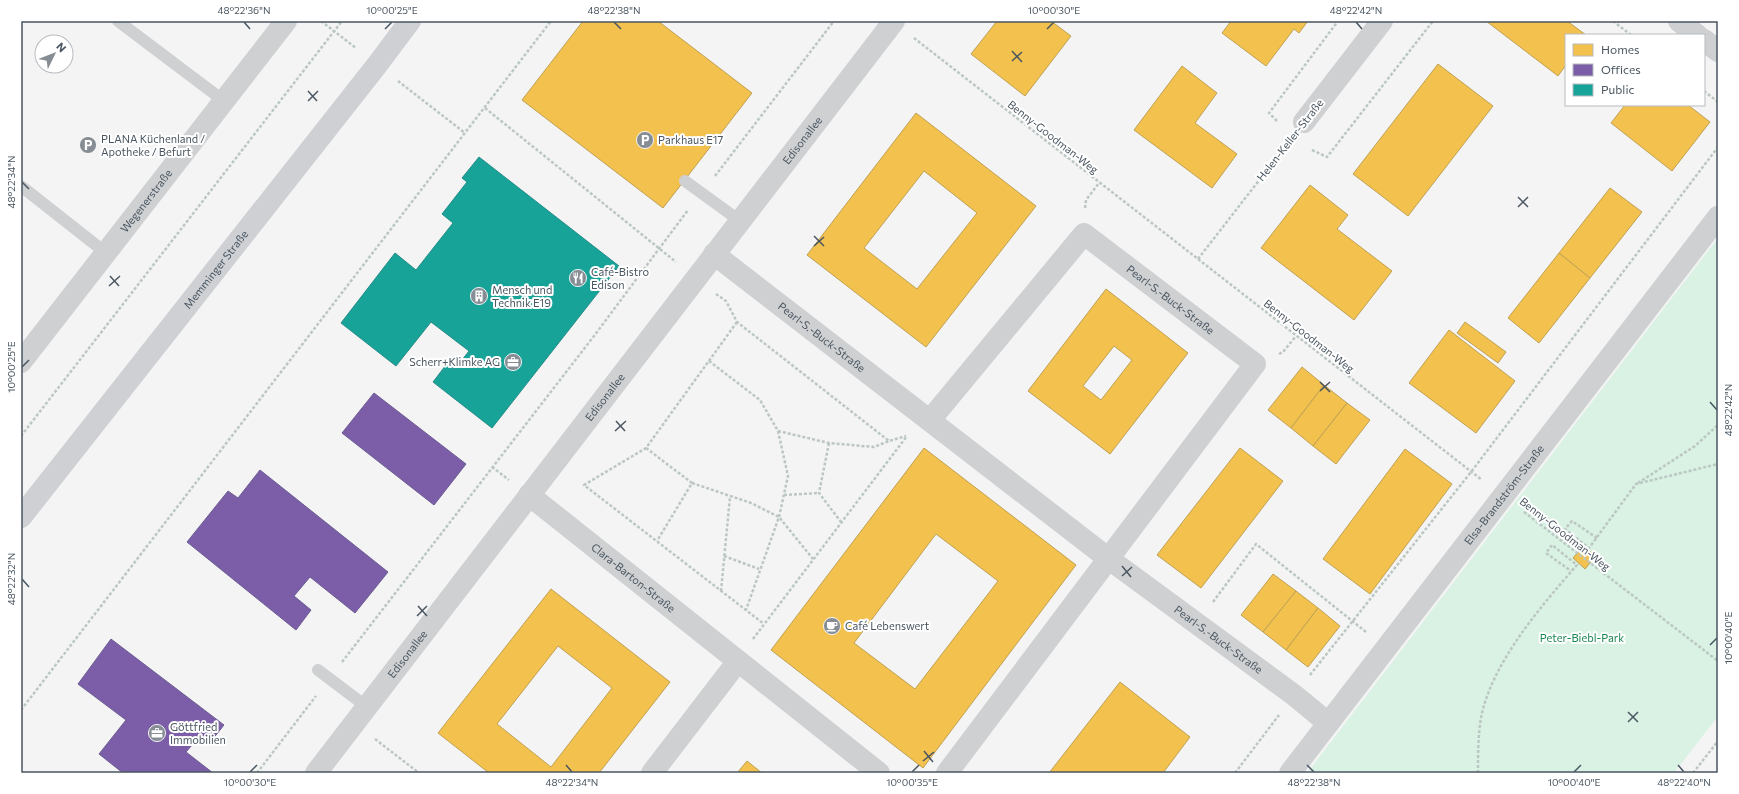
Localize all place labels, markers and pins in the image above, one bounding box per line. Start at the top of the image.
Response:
parking icon: Parkhaus E17 [635,130,655,150]
place label: PLANA Küchenland / Apotheke / Befurt [101,132,205,158]
place label: Parkhaus E17 [658,133,724,146]
parking icon: PLANA Küchenland / Apotheke / Befurt [78,135,98,155]
place label: Café-Bistro Edison [591,265,649,291]
restaurant icon: Café-Bistro Edison [568,268,588,288]
place label: Mensch und Technik E19 [492,283,552,309]
building icon: Mensch und Technik E19 [469,286,489,306]
office icon: Scherr+Klimke AG [503,352,523,372]
place label: Scherr+Klimke AG [409,355,500,368]
cafe icon: Café Lebenswert [822,616,842,636]
place label: Café Lebenswert [845,619,930,632]
place label: Göttfried Immobilien [170,720,226,746]
office icon: Göttfried Immobilien [147,723,167,743]

